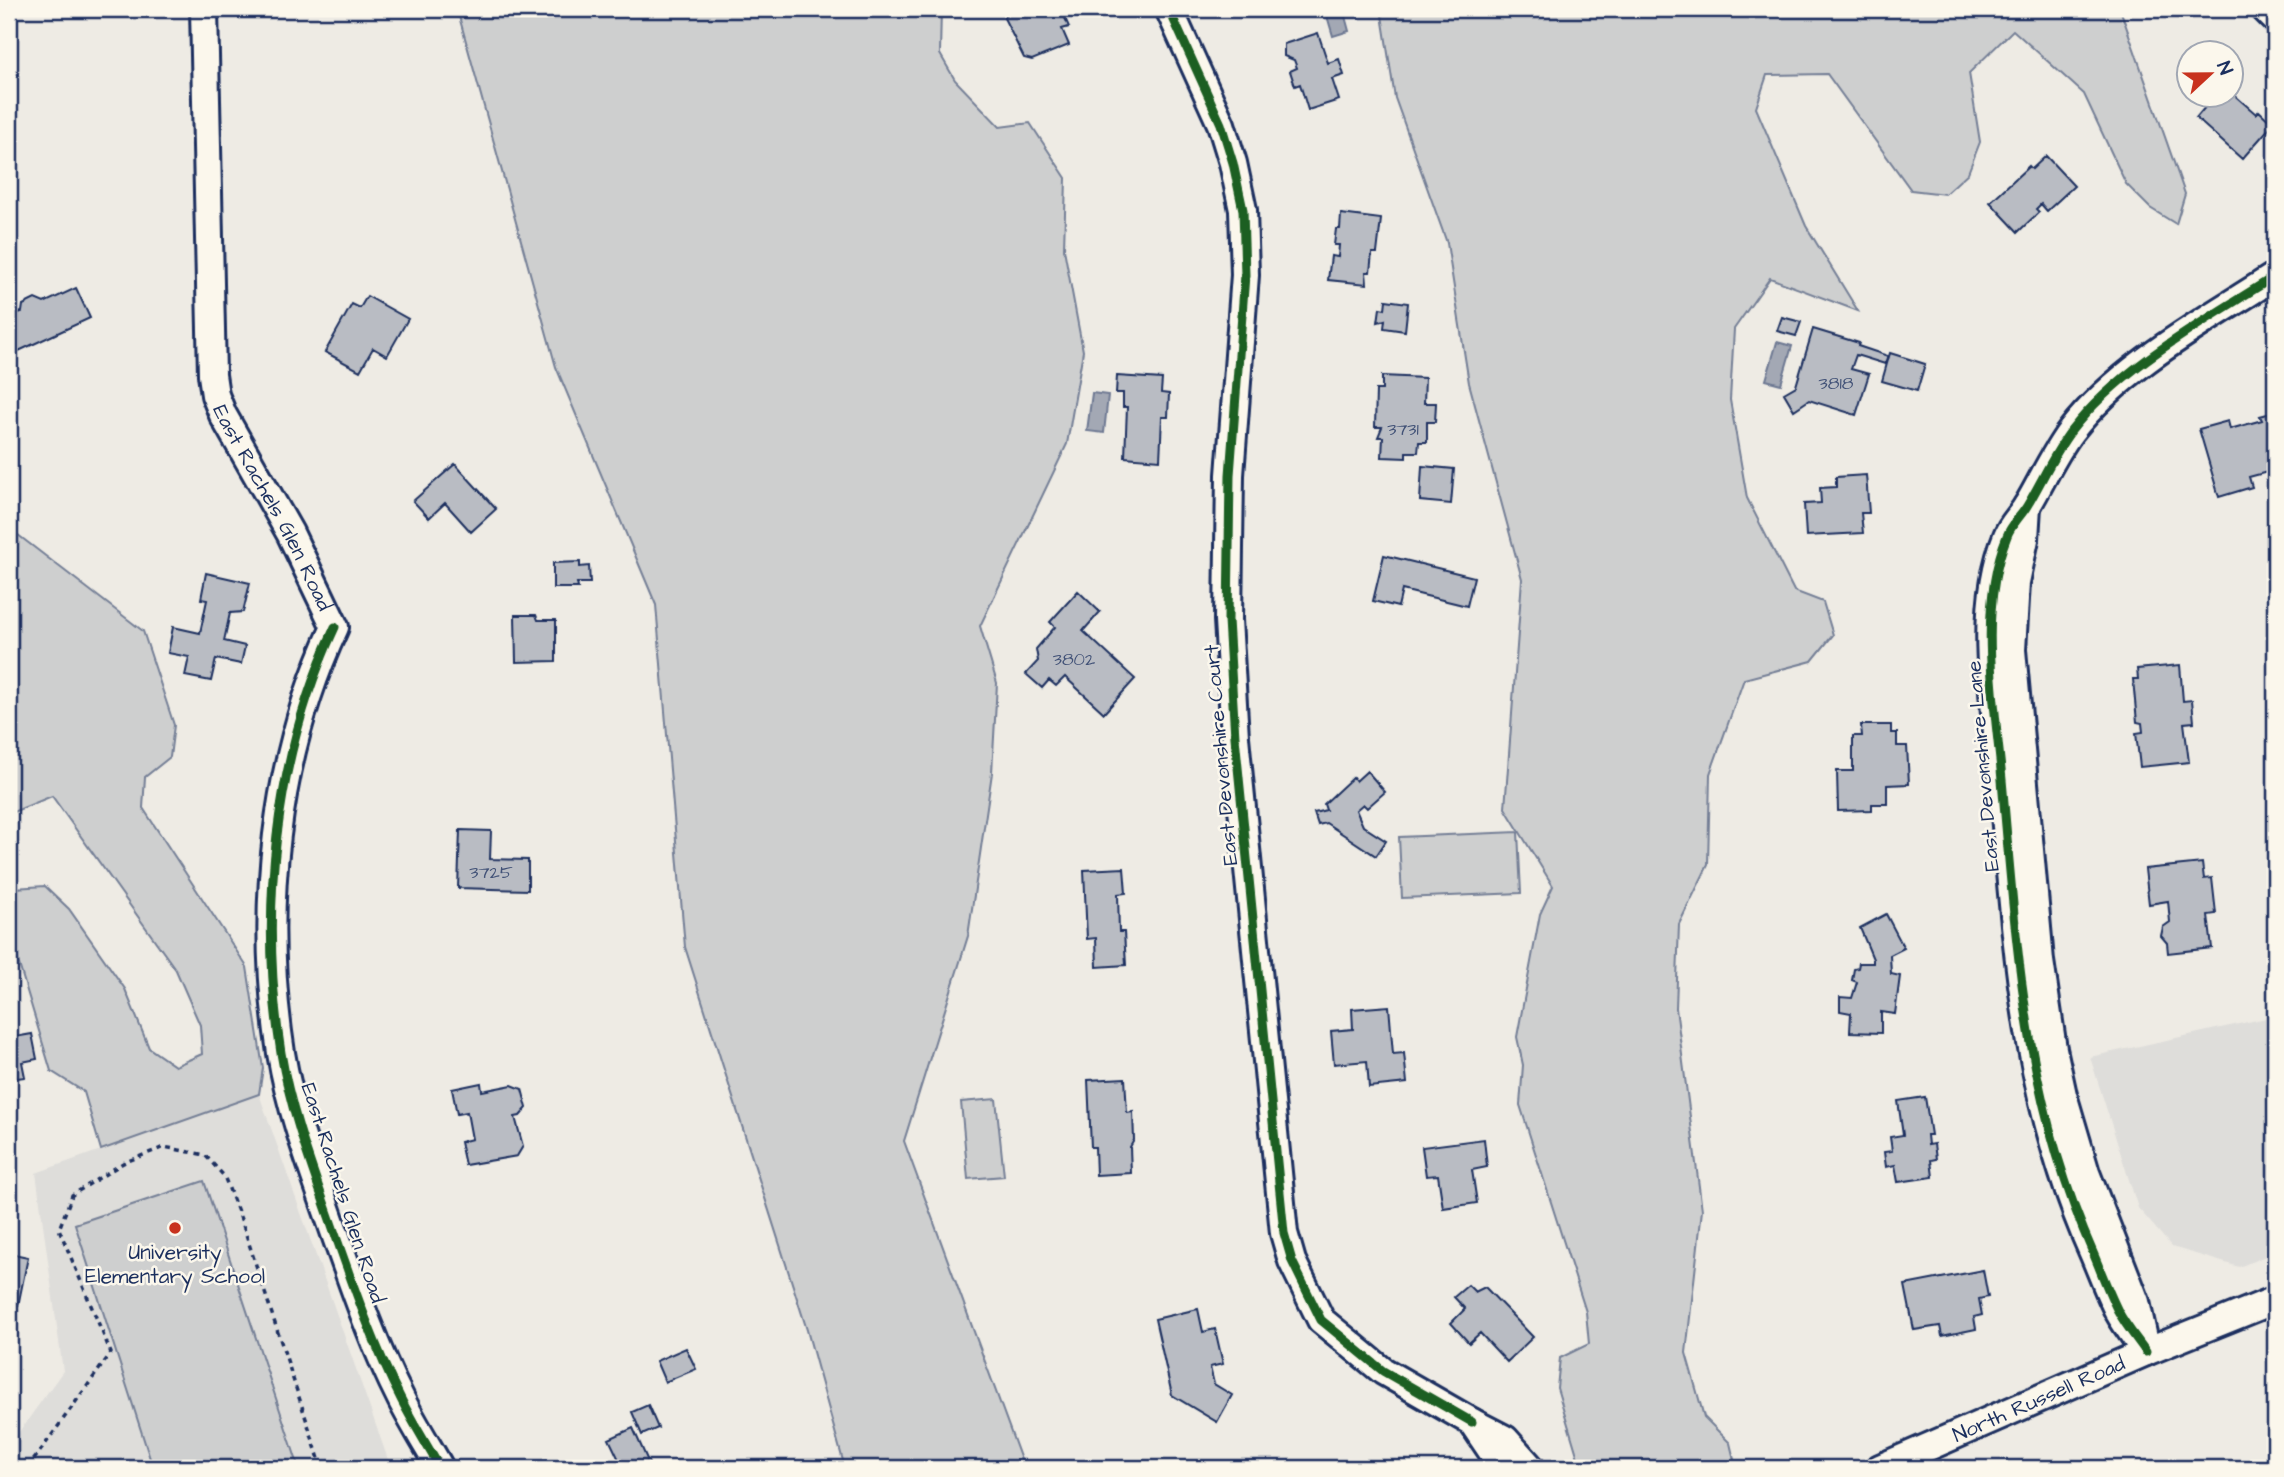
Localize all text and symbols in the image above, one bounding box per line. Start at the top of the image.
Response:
north arrow [2176,38,2246,108]
text: N [2210,58,2239,79]
house number: 3818 [1819,371,1854,396]
street label: East Rachels Glen Road [206,400,340,616]
house number: 3731 [1387,417,1419,442]
street label: East Devonshire Court [1197,643,1245,867]
house number: 3802 [1053,647,1096,672]
street label: East Devonshire Lane [1959,659,2007,873]
house number: 3725 [469,860,513,885]
street label: East Rachels Glen Road [294,1079,392,1307]
marker: University Elementary School [167,1220,183,1236]
place label: University Elementary School [85,1238,265,1293]
street label: North Russell Road [1948,1348,2130,1449]

